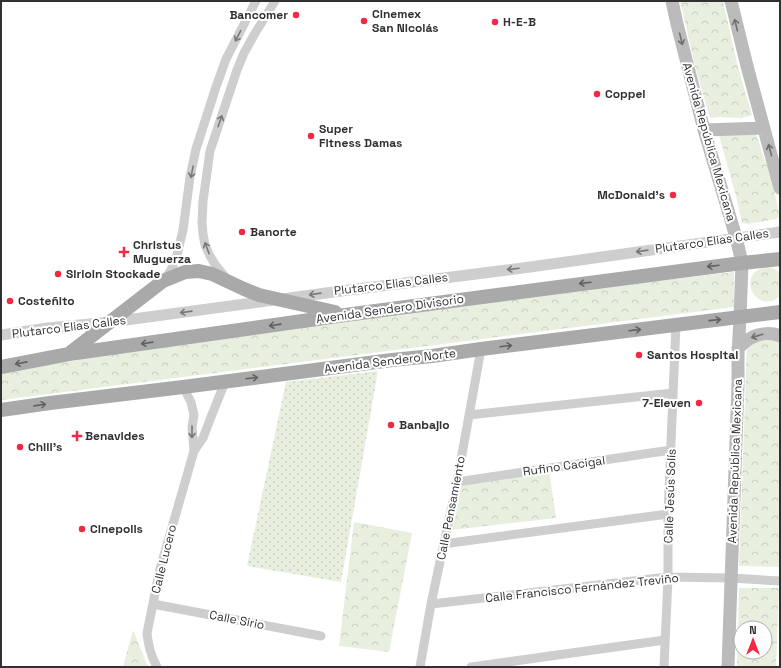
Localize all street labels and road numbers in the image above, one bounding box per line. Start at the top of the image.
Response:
street label: Avenida República Mexicana [679,61,739,223]
street label: Plutarco Elias Calles [654,225,770,257]
street label: Plutarco Elias Calles [333,269,449,299]
street label: Avenida Sendero Divisorio [315,291,465,327]
street label: Plutarco Elias Calles [11,312,127,342]
street label: Avenida Sendero Norte [323,345,457,377]
street label: Avenida República Mexicana [724,378,746,544]
street label: Calle Jesús Solís [660,448,680,544]
street label: Rufino Cacigal [522,452,606,480]
street label: Calle Pensamiento [433,455,469,561]
street label: Calle Lucero [148,523,180,595]
street label: Calle Francisco Fernández Treviño [484,570,680,606]
street label: Calle Sirio [208,607,266,633]

